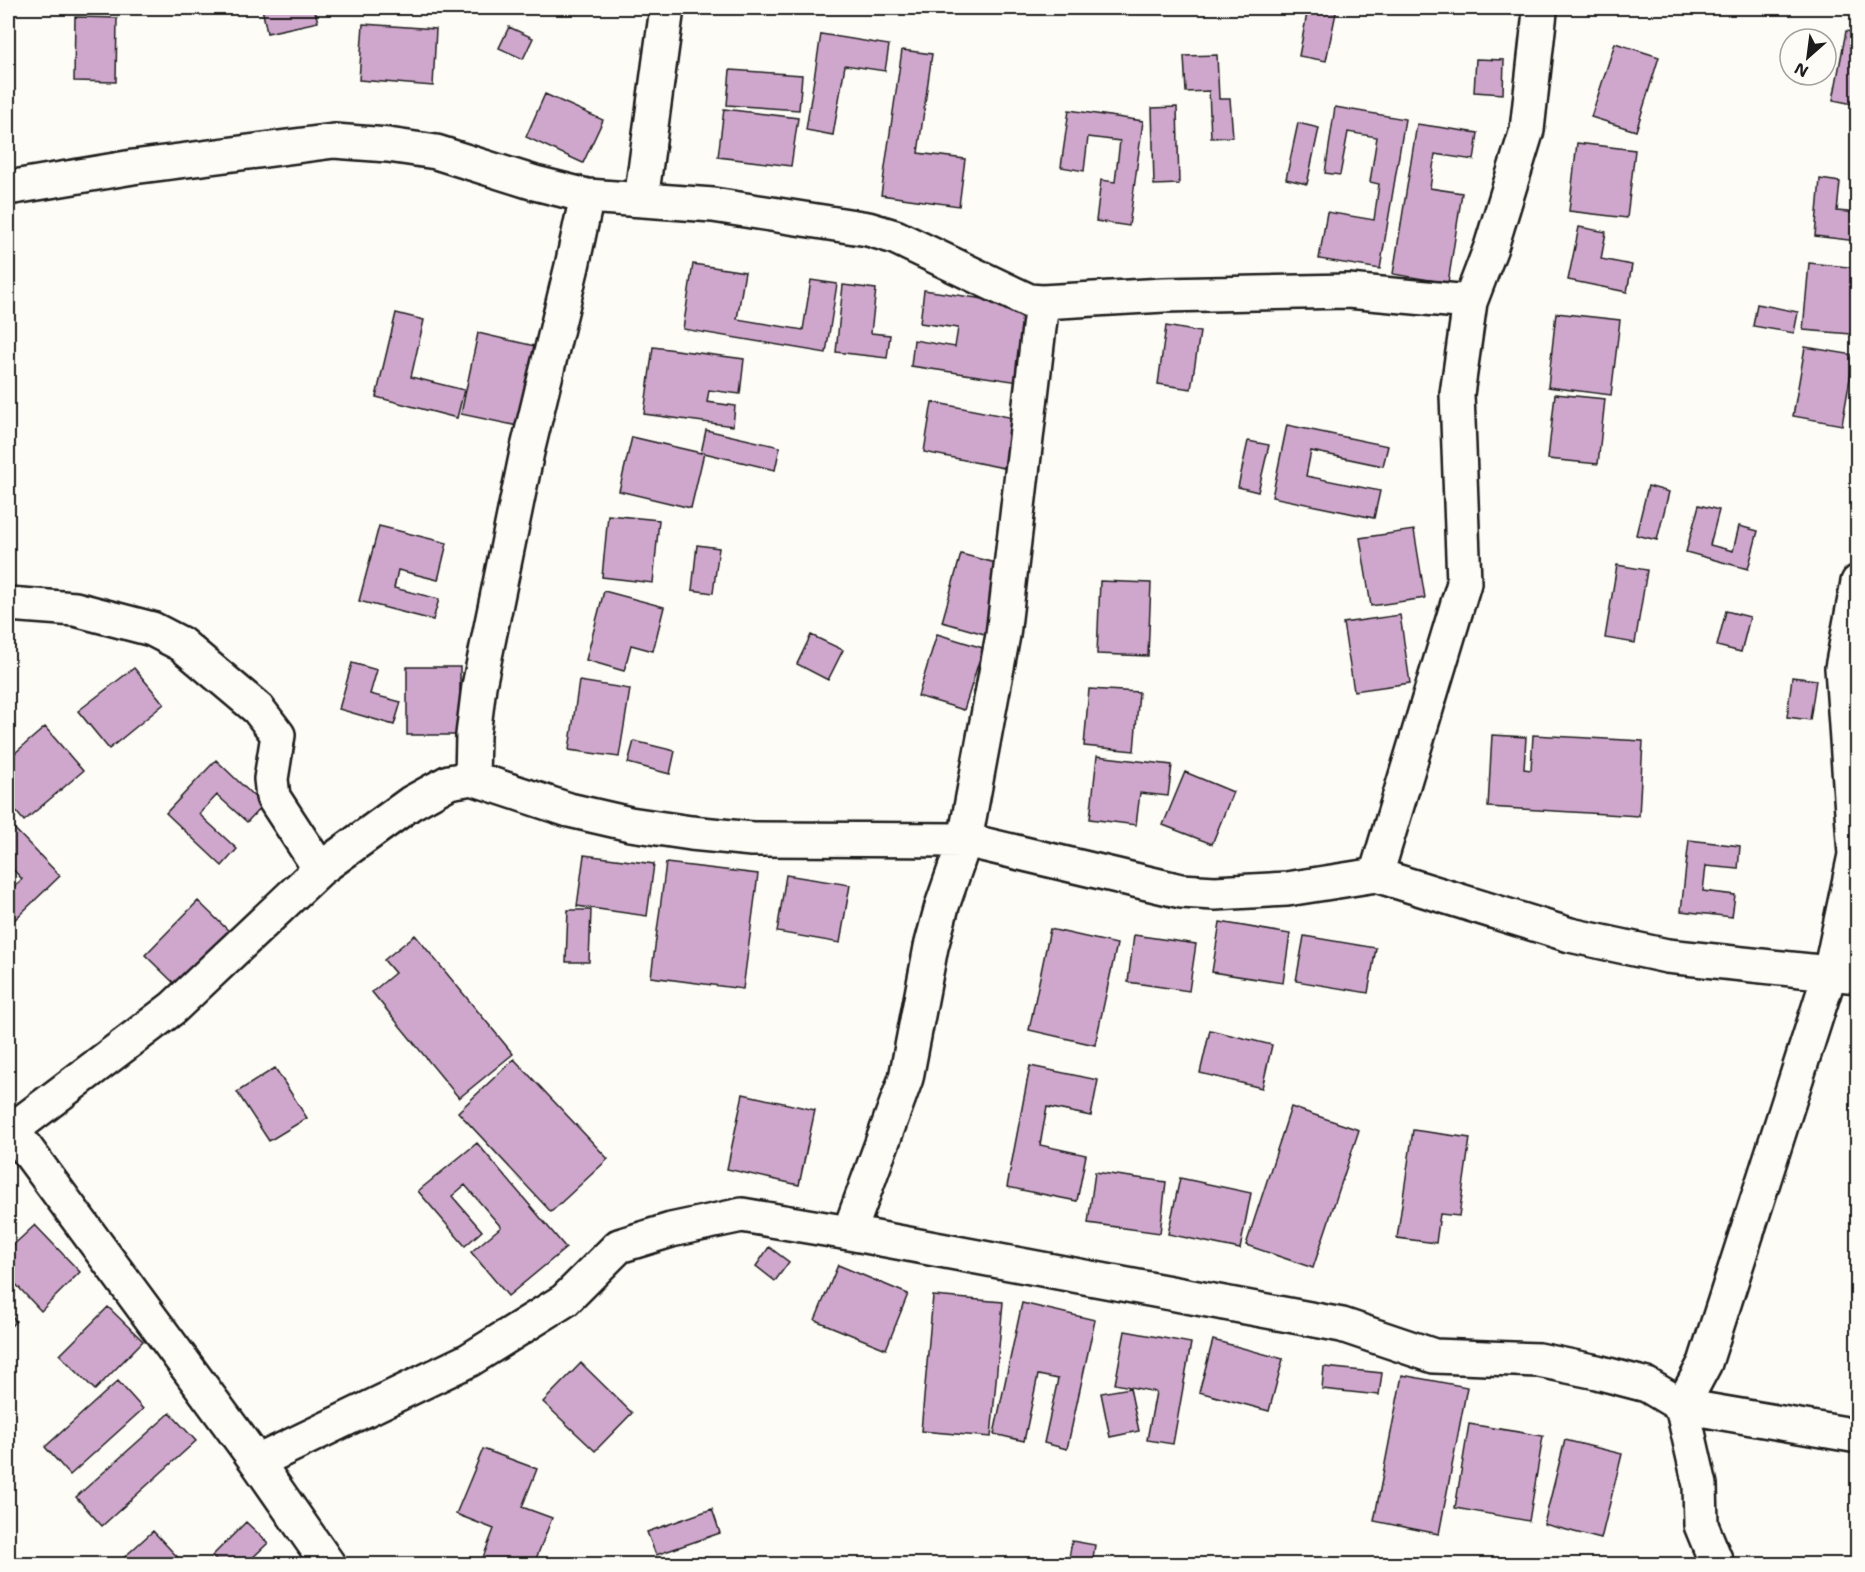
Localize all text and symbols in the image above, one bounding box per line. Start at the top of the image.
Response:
north arrow [1778,27,1838,87]
text: N [1791,58,1812,82]

